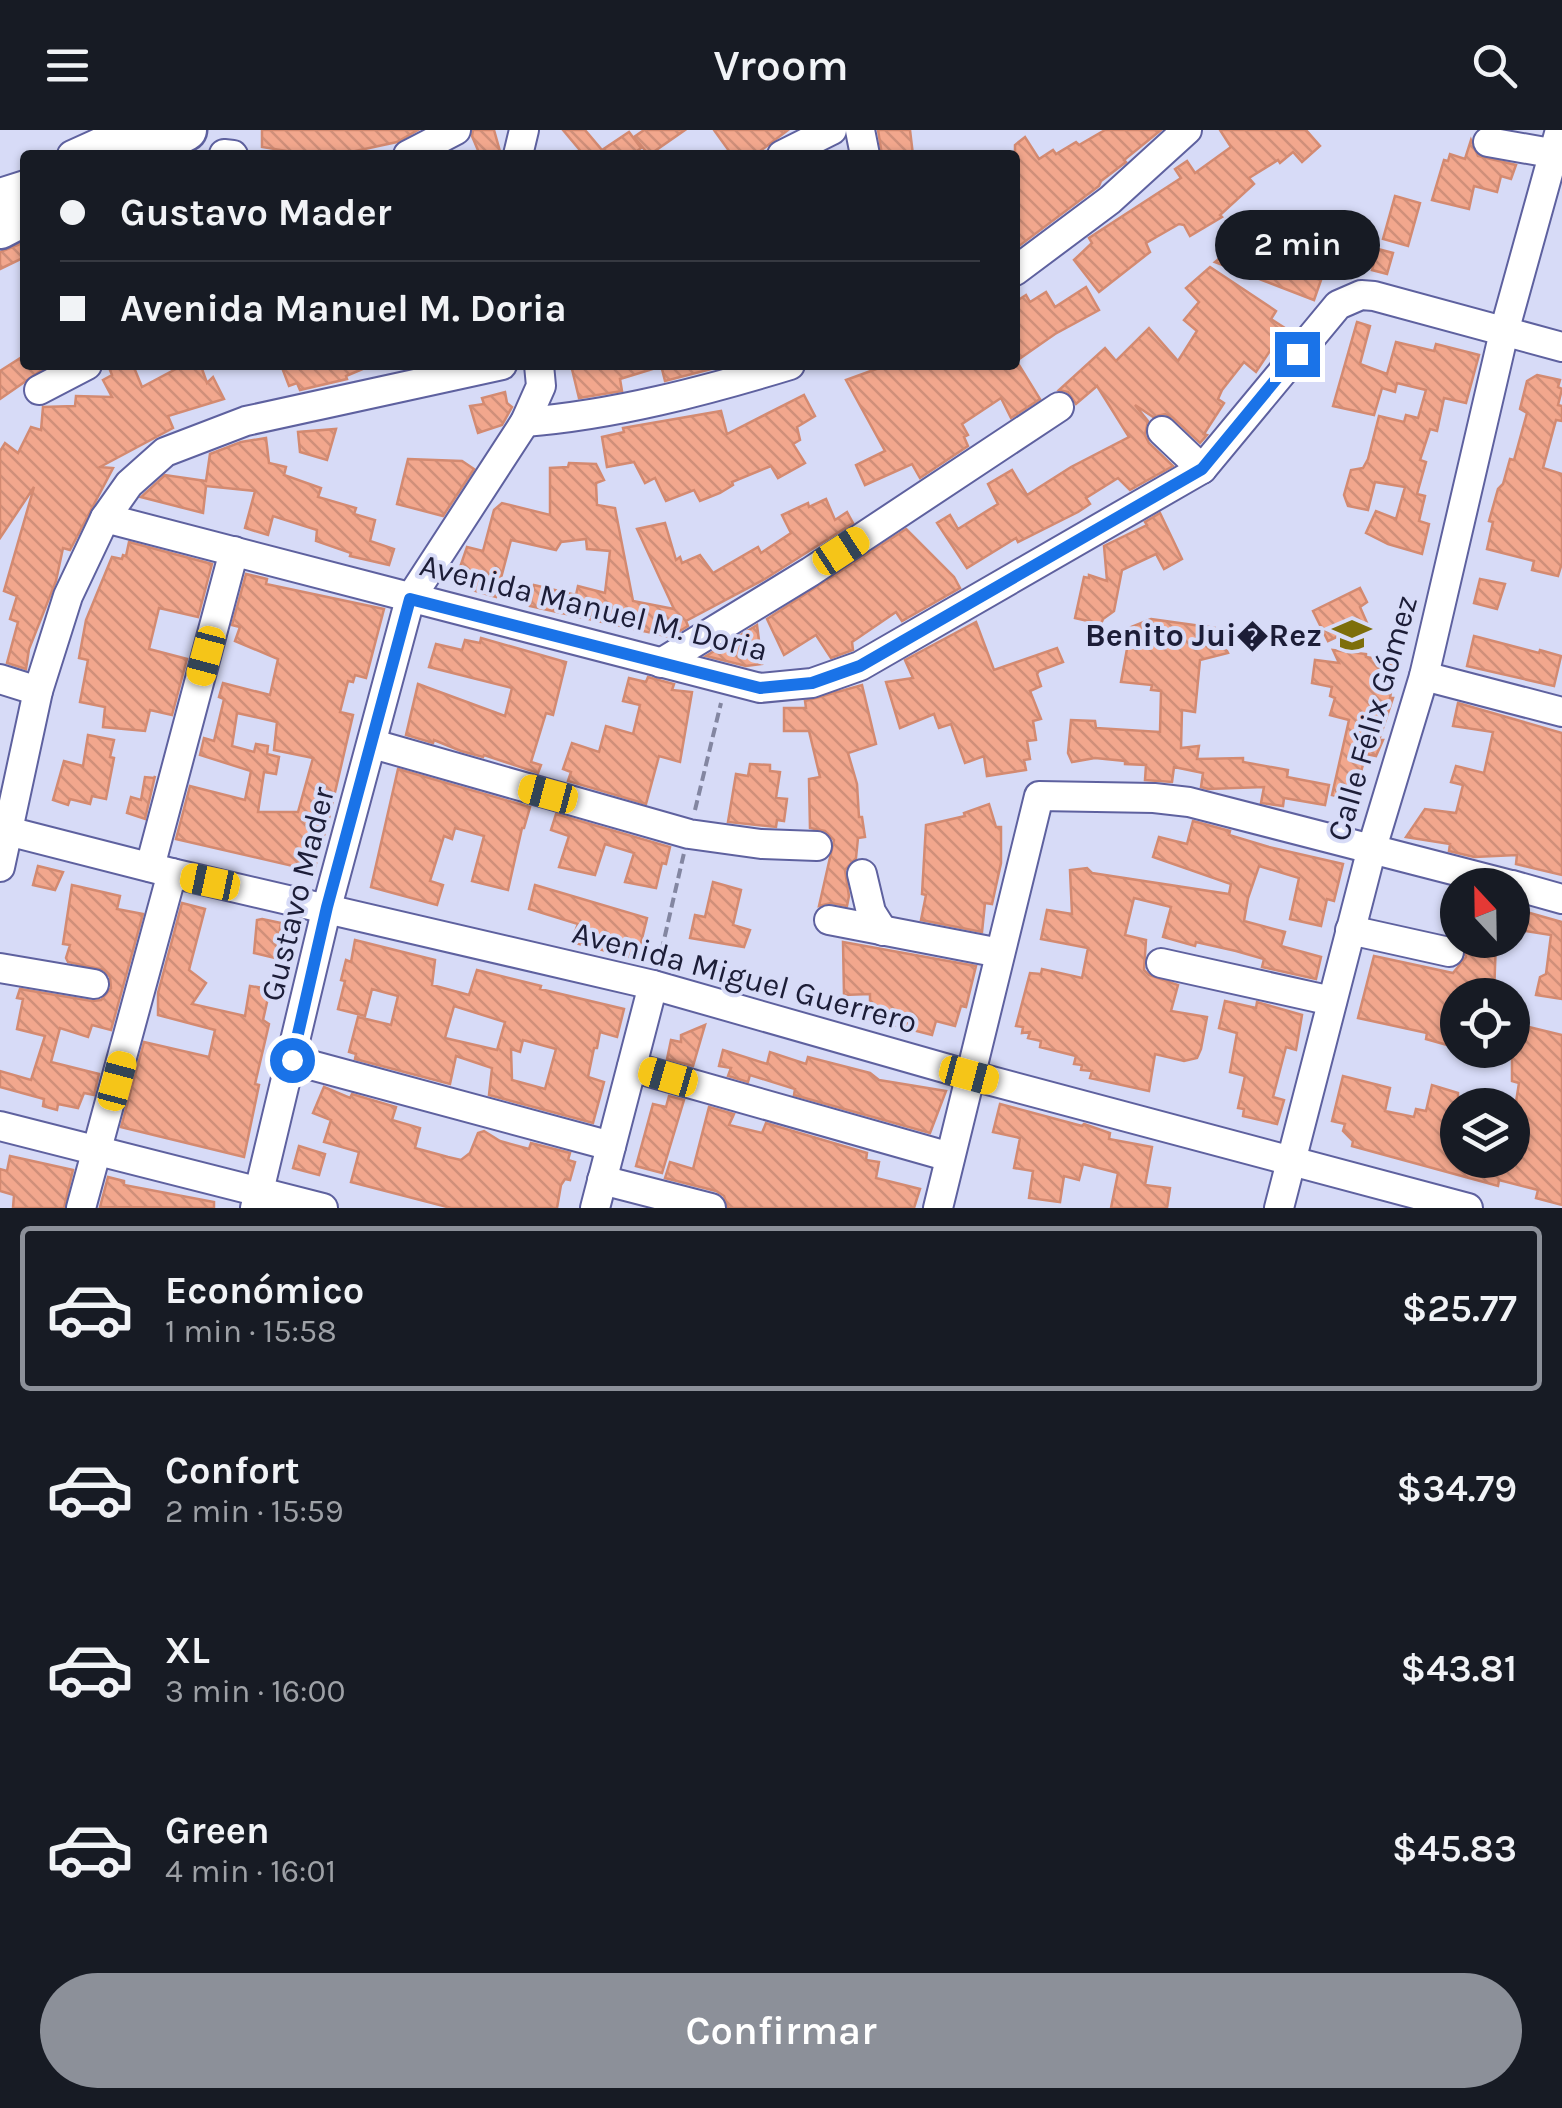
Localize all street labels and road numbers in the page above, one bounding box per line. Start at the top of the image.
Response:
street label: Avenida Manuel M. Doria [416,546,772,669]
street label: Calle Félix Gómez [1320,591,1425,845]
street label: Gustavo Mader [253,783,342,1005]
street label: Avenida Miguel Guerrero [568,914,921,1041]

